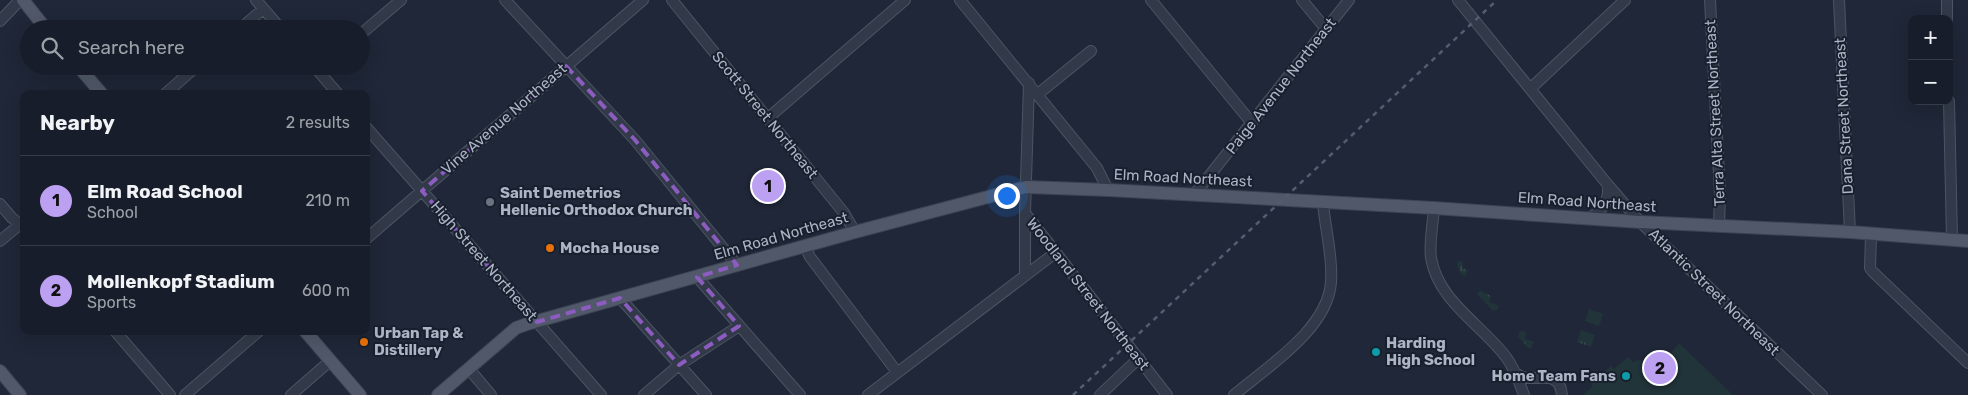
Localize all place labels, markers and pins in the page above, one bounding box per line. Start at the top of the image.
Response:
pin: 1 [752,167,784,205]
place label: Saint Demetrios Hellenic Orthodox Church [500,184,693,219]
marker: Saint Demetrios Hellenic Orthodox Church [484,196,496,208]
place label: Mocha House [560,239,659,257]
marker: Mocha House [544,242,556,254]
place label: Urban Tap & Distillery [374,324,463,359]
place label: Harding High School [1386,334,1475,369]
marker: Urban Tap & Distillery [358,336,370,348]
marker: Harding High School [1370,346,1382,358]
pin: 2 [1644,349,1676,387]
place label: Home Team Fans [1492,367,1616,385]
marker: Home Team Fans [1620,370,1632,382]

